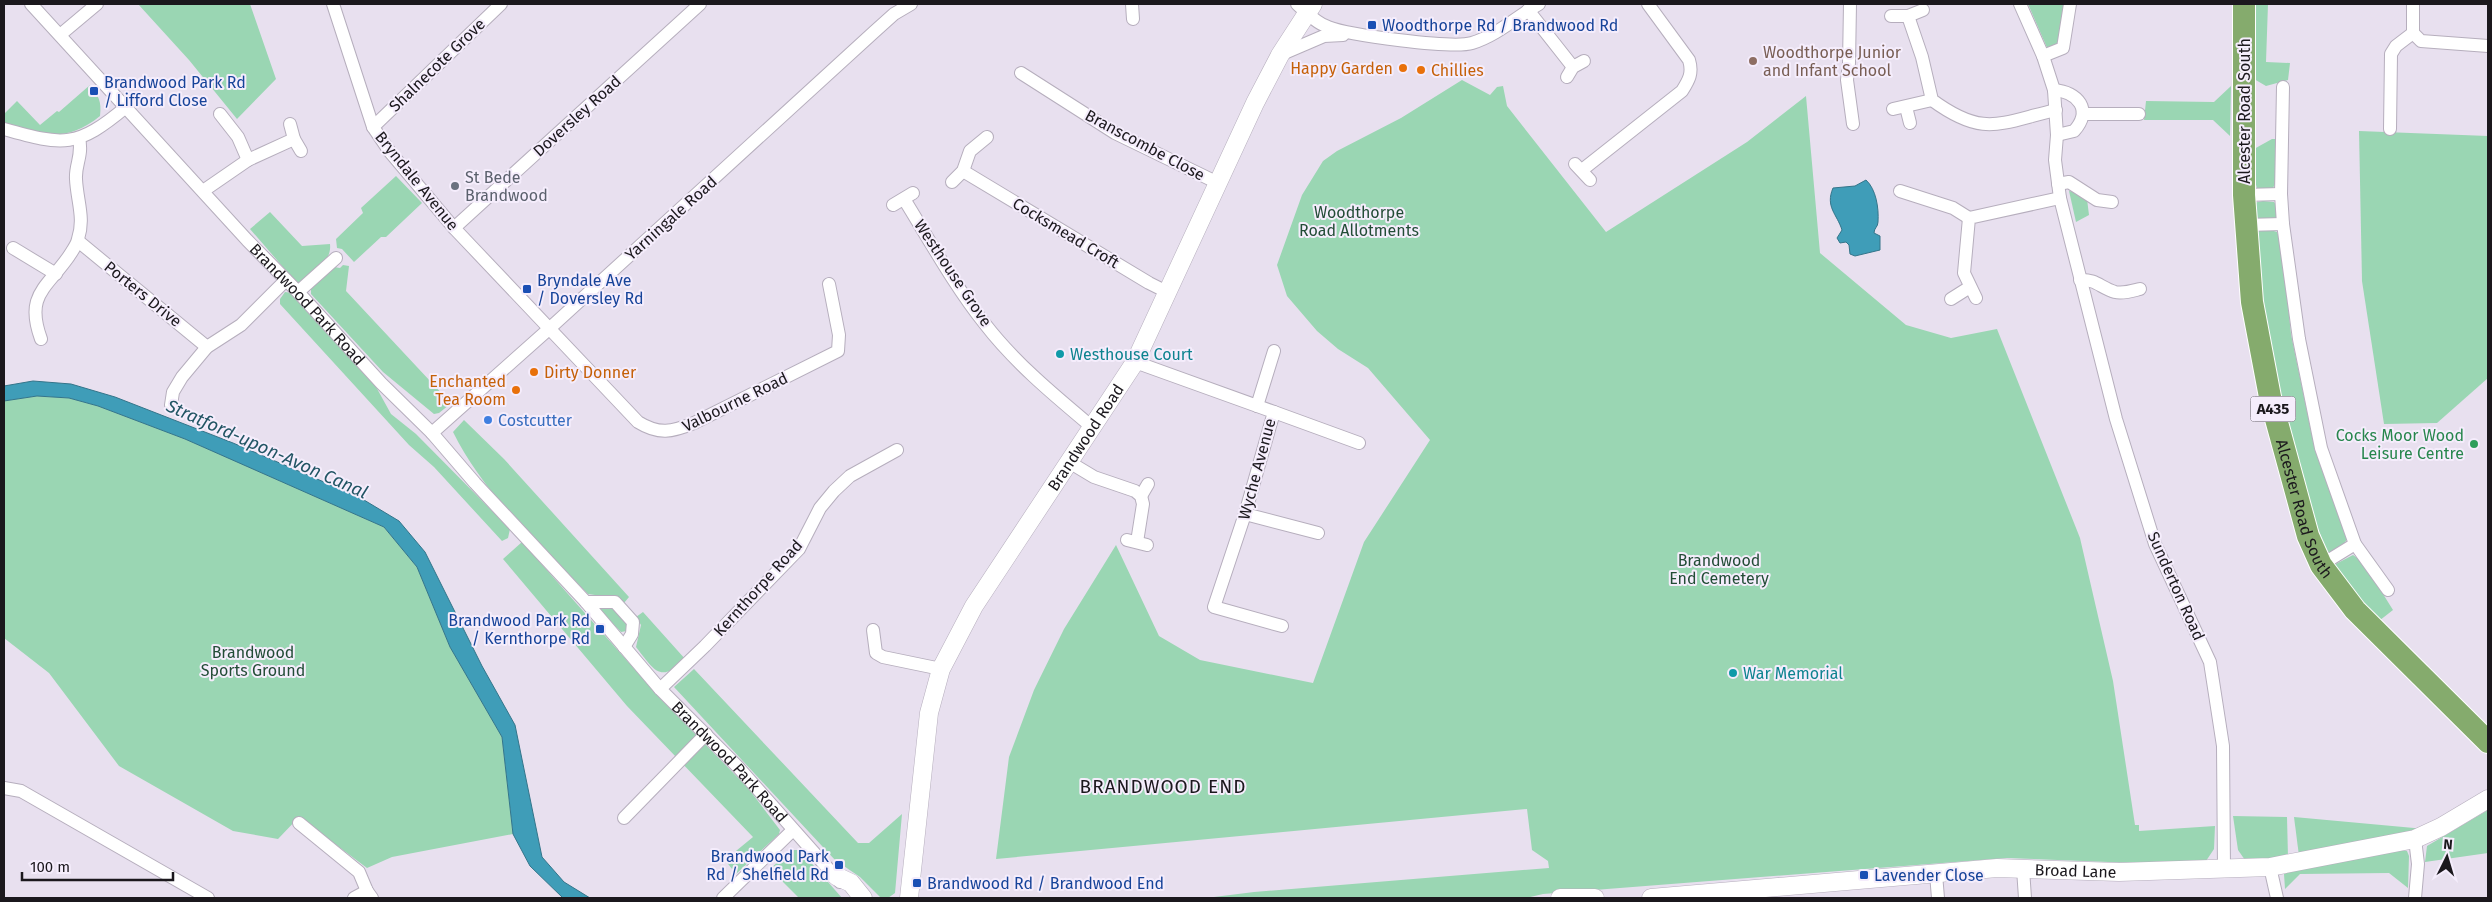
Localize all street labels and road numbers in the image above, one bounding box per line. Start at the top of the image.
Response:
street label: Shalnecote Grove [385,14,489,116]
street label: Alcester Road South [2235,38,2254,184]
street label: Doversley Road [529,72,625,160]
street label: Branscombe Close [1082,105,1208,185]
street label: Bryndale Avenue [371,128,463,234]
street label: Yarningale Road [621,172,721,264]
street label: Cocksmead Croft [1009,194,1123,272]
street label: Westhouse Grove [910,216,996,330]
street label: Brandwood Park Road [246,239,369,369]
street label: Porters Drive [101,257,185,331]
street label: Valbourne Road [679,368,791,436]
street label: Brandwood Road [1043,380,1127,494]
road number: A435 [2250,396,2296,422]
street label: Wyche Avenue [1234,416,1280,522]
street label: Alcester Road South [2272,437,2337,582]
street label: Sunderton Road [2143,529,2209,643]
street label: Kernthorpe Road [710,536,806,640]
street label: Brandwood Park Road [668,697,792,826]
street label: Broad Lane [2034,860,2117,881]

